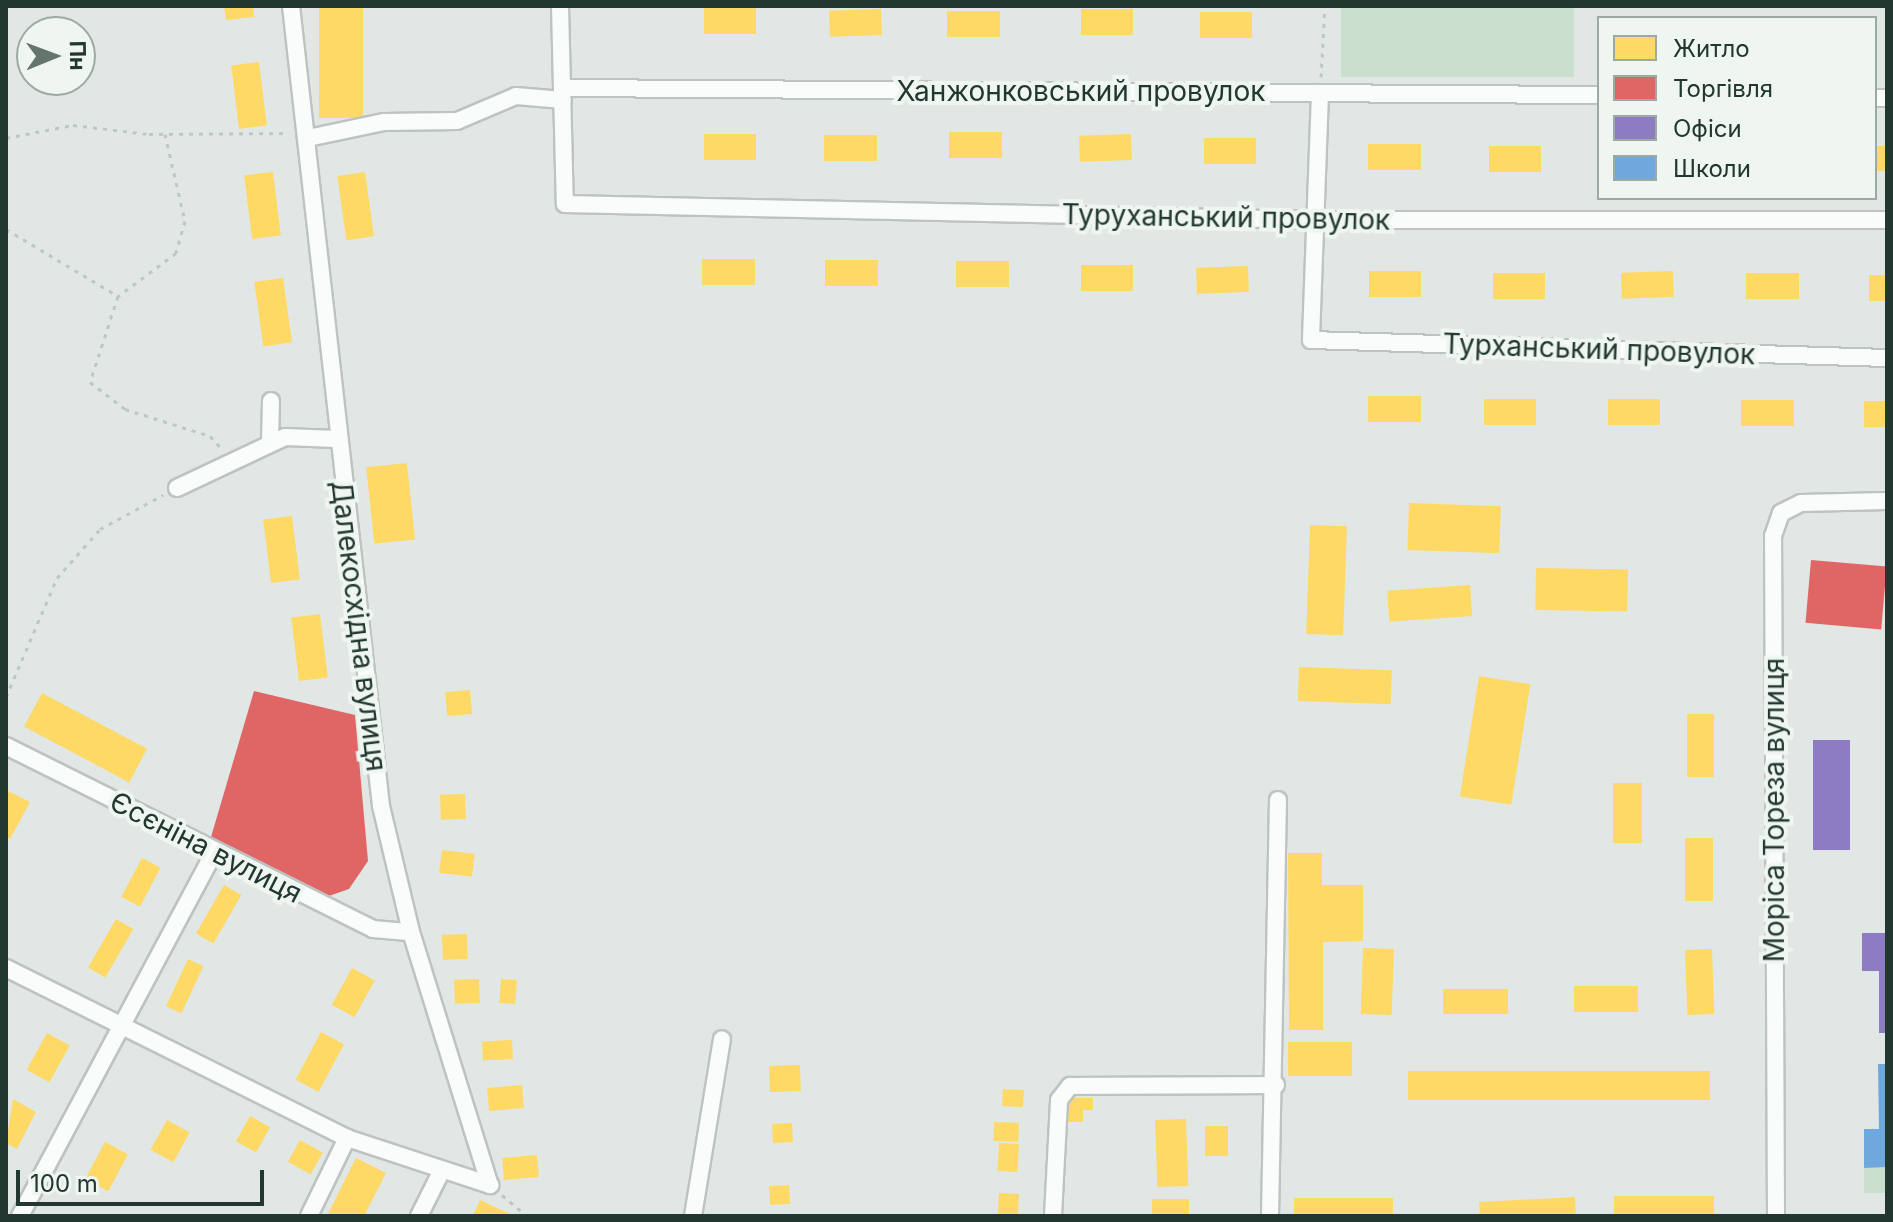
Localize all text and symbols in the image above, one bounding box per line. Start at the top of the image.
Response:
north arrow [16,16,96,96]
legend [1597,16,1877,200]
text: Житло [1673,34,1750,63]
text: Пн [65,40,91,71]
street label: Ханжонковський провулок [897,74,1265,108]
text: Торгівля [1673,74,1773,103]
text: Офіси [1673,114,1742,143]
text: Школи [1673,154,1751,183]
street label: Туруханський провулок [1061,197,1391,237]
street label: Турханський провулок [1442,327,1756,371]
street label: Далекосхідна вулиця [324,479,394,773]
street label: Моріса Тореза вулиця [1757,658,1791,962]
street label: Єсєніна вулиця [104,784,308,910]
scale bar [20,1154,268,1204]
text: 100 m [30,1169,98,1198]

